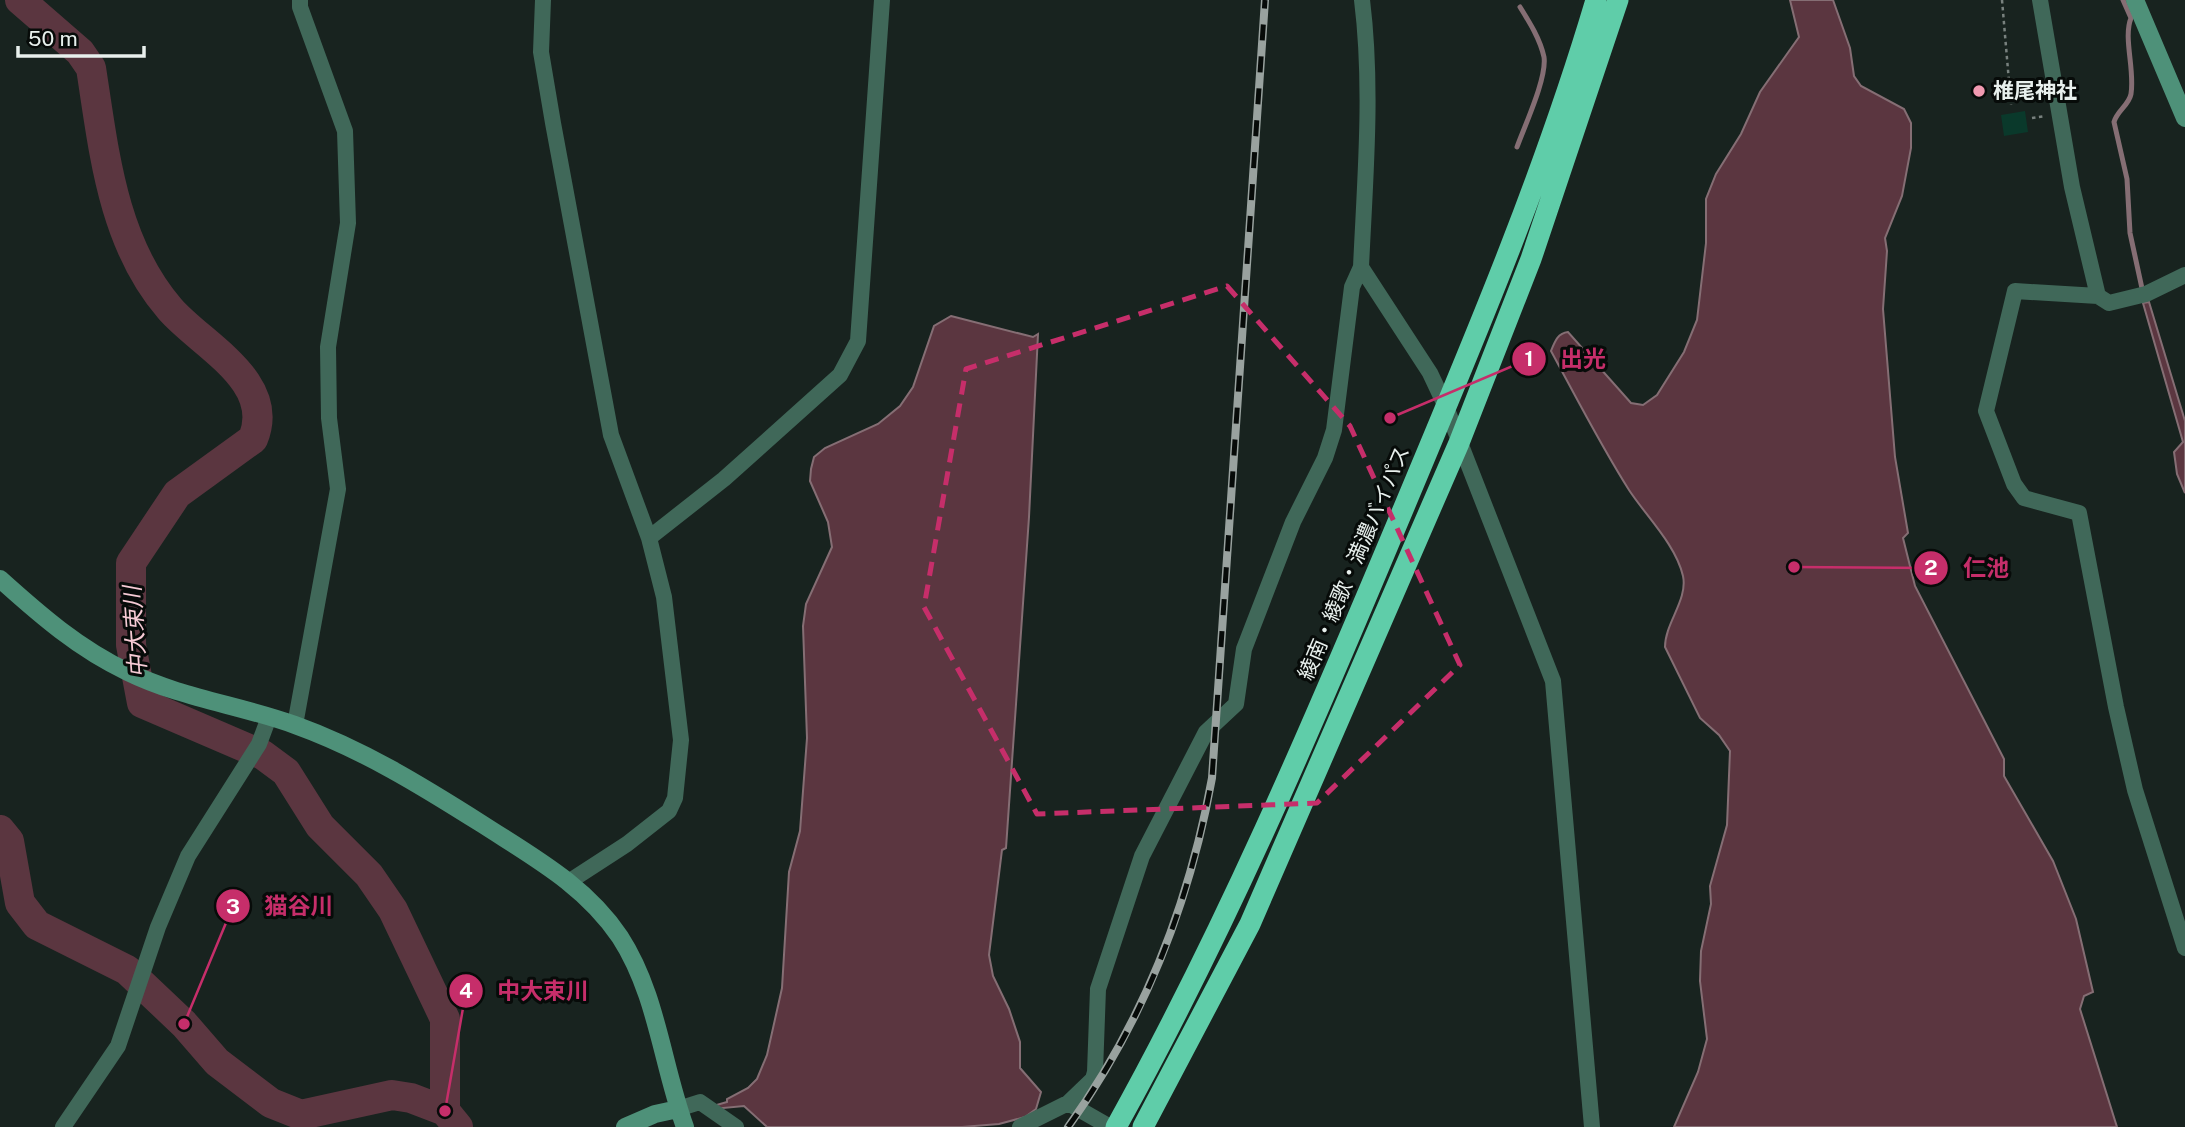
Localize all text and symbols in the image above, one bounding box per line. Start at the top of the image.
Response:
scale bar [18,14,144,58]
text: 50 m [28,26,78,51]
place label: 椎尾神社 [1993,78,2077,103]
marker: 椎尾神社 [1971,83,1987,99]
callout: 出光 [1511,337,1620,381]
text: 出光 [1560,345,1606,372]
text: 1 [1525,346,1534,371]
street label: 綾南・綾歌・満濃バイパス [1293,442,1414,683]
callout: 仁池 [1914,546,2023,590]
text: 仁池 [1963,554,2009,581]
text: 2 [1924,555,1938,580]
water label: 中大束川 [118,582,151,679]
callout: 猫谷川 [215,884,347,928]
text: 猫谷川 [265,892,334,919]
text: 3 [226,894,240,919]
callout: 中大束川 [448,969,603,1013]
text: 中大束川 [497,977,589,1004]
text: 4 [459,978,473,1003]

